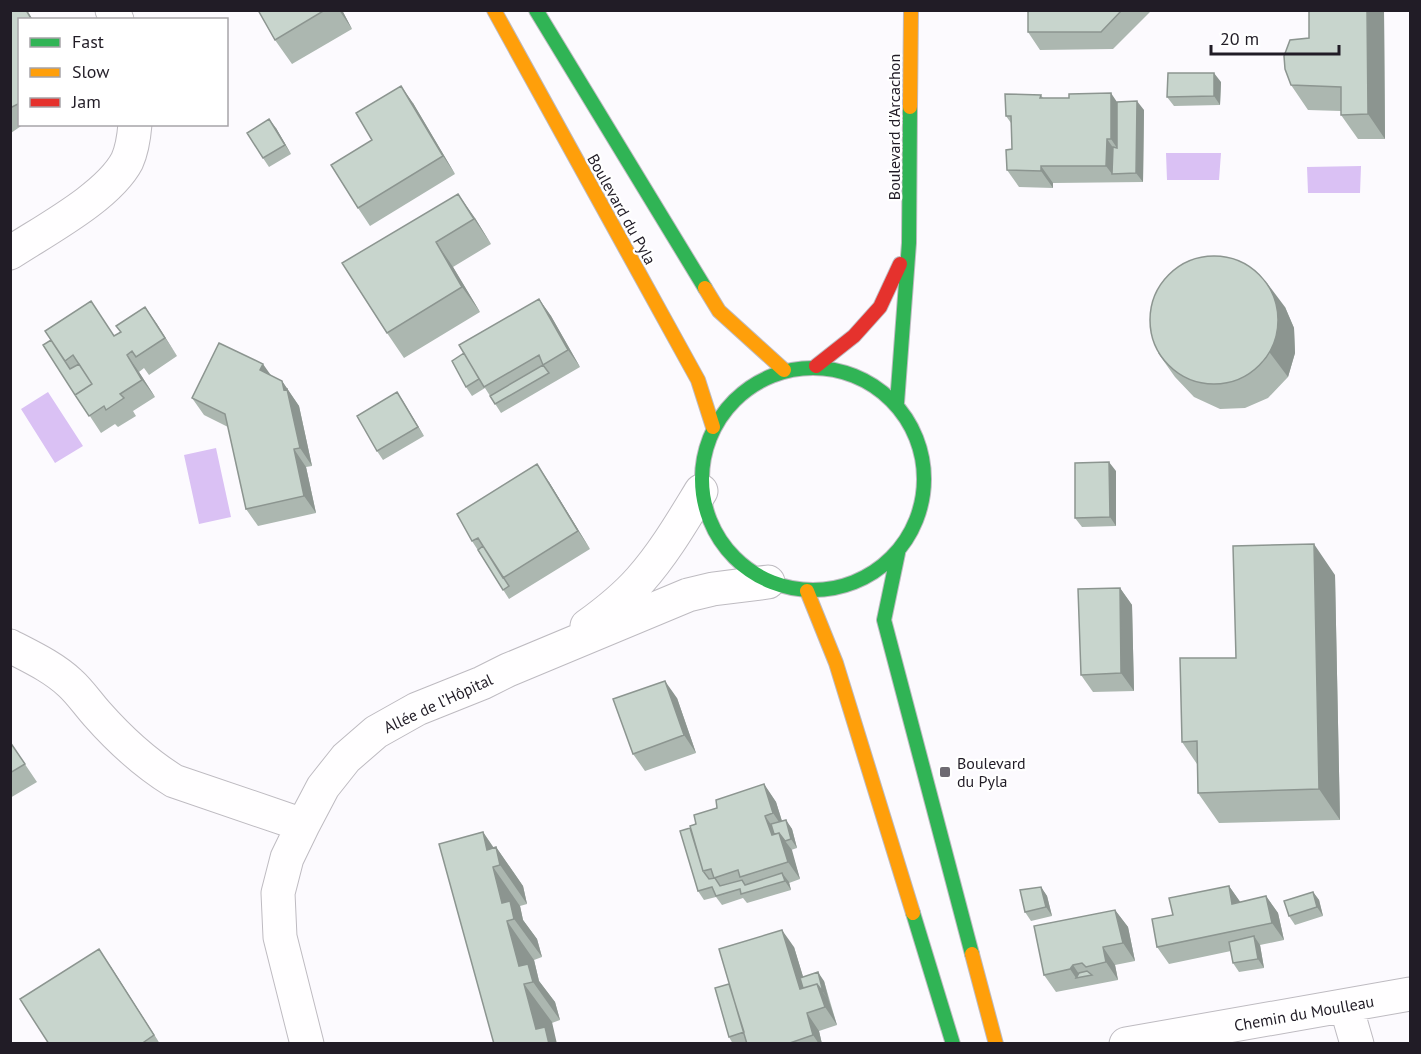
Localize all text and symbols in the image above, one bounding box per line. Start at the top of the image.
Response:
legend [18,18,228,126]
scale bar [1211,18,1338,56]
text: 20 m [1220,27,1259,50]
text: Fast [72,30,104,53]
street label: Boulevard d'Arcachon [884,54,904,200]
text: Slow [72,60,110,83]
text: Jam [71,90,101,113]
street label: Boulevard du Pyla [583,150,661,268]
street label: Allée de l’Hôpital [380,669,496,737]
place label: Boulevard du Pyla [957,753,1026,791]
marker: Boulevard du Pyla [938,765,952,779]
street label: Chemin du Moulleau [1232,991,1376,1035]

